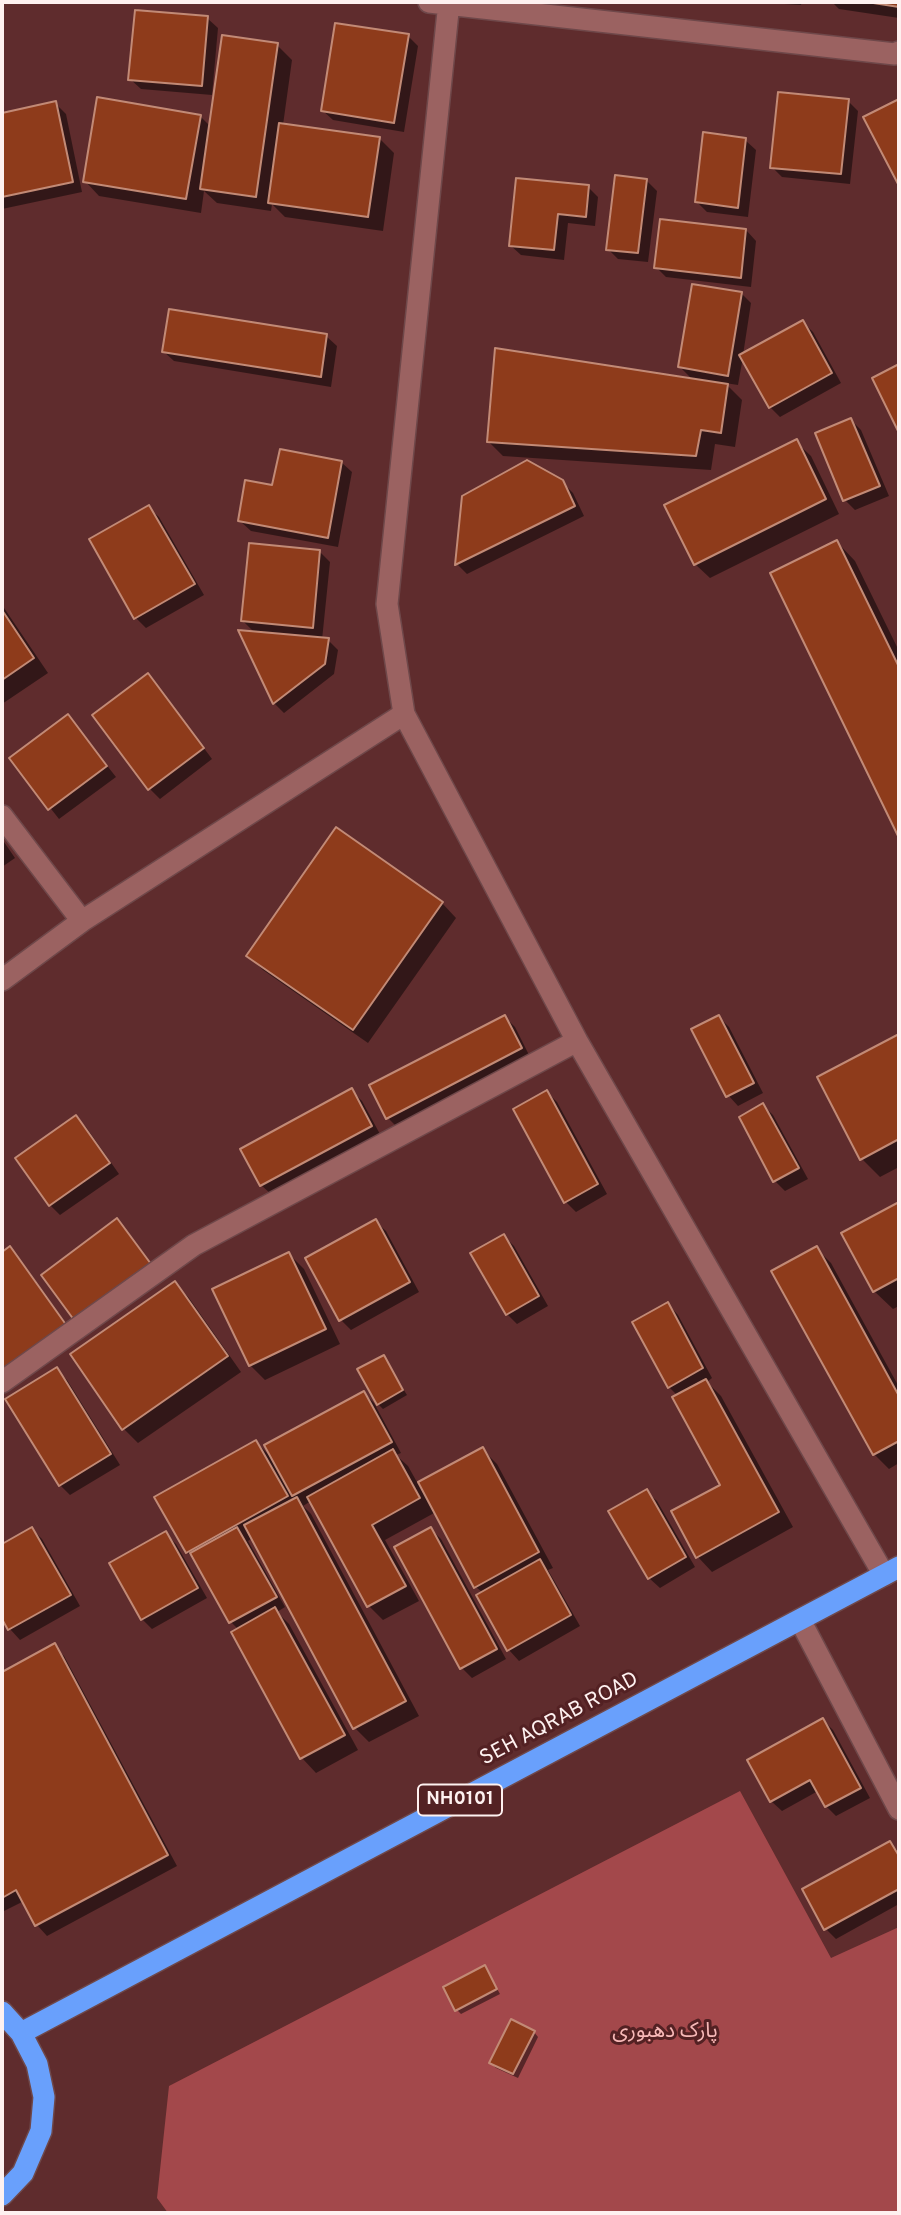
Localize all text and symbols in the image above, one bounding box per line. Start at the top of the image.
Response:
street label: SEH AQRAB ROAD [477,1668,643,1772]
road number: NH0101 [418,1784,502,1816]
park label: پارک دهبوری [612,2020,718,2046]

